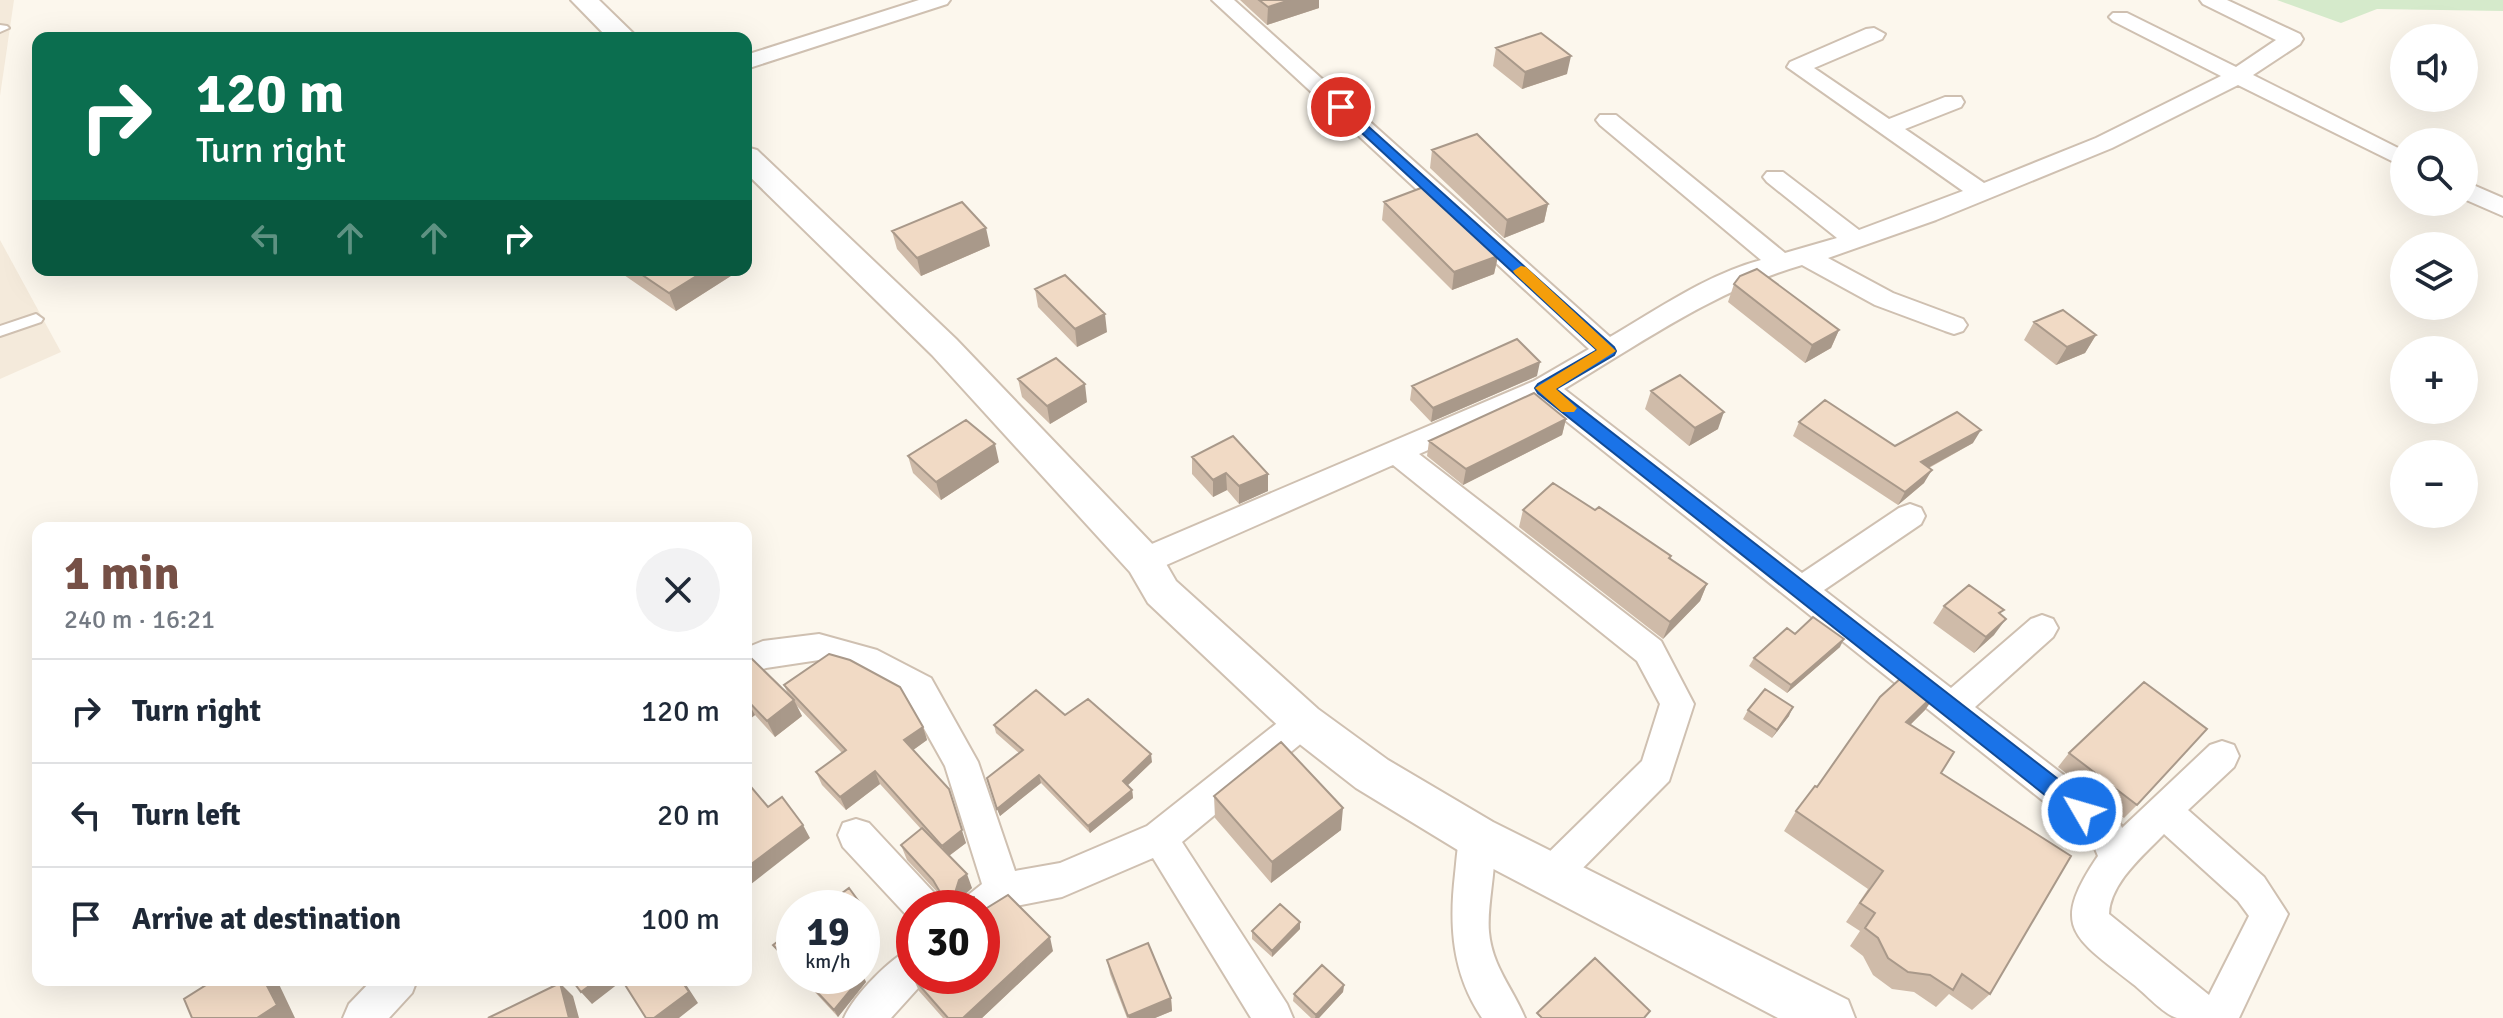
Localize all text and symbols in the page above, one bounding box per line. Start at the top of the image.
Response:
map controls [2390,24,2478,528]
button: sound [2390,24,2478,112]
text: 120 m [196,59,344,128]
icon: right [64,64,168,168]
pin [1307,73,1375,141]
icon: arrive [1319,85,1363,129]
text: Turn right [196,128,346,173]
button: search [2390,128,2478,216]
icon: left [244,216,288,260]
icon: ahead [328,216,372,260]
icon: ahead [412,216,456,260]
icon: right [496,216,540,260]
button: layers [2390,232,2478,320]
button: + [2390,336,2478,424]
button: − [2390,440,2478,528]
text: 1 min [64,544,180,603]
button: close [636,548,720,632]
text: 240 m · 16:21 [64,604,215,636]
icon: right [64,689,108,733]
text: Turn right [132,693,261,730]
text: 120 m [641,693,720,730]
position arrow [2040,769,2124,853]
icon: left [64,793,108,837]
text: Turn left [132,797,241,834]
text: 20 m [657,797,720,834]
speed limit sign: 30 [896,890,1000,994]
icon: arrive [64,897,108,941]
text: Arrive at destination [132,901,401,938]
text: 100 m [641,901,720,938]
text: 19 [806,907,850,957]
text: km/h [805,949,851,974]

